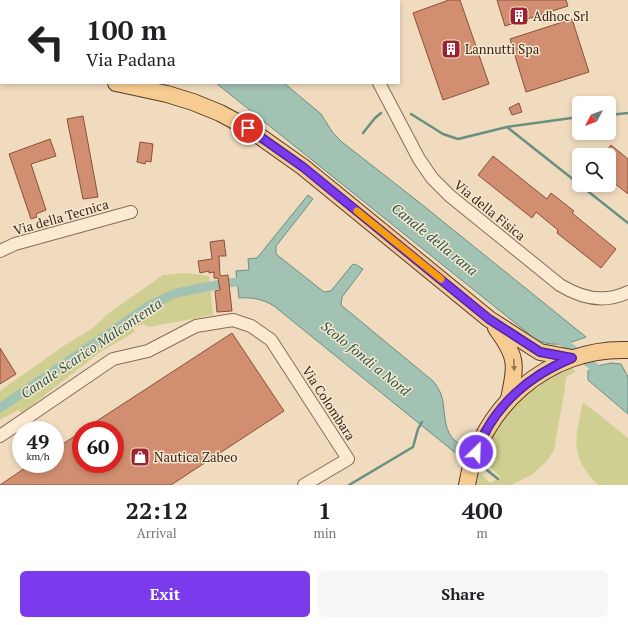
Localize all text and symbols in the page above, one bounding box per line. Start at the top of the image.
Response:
building icon: Adhoc Srl [508,5,530,27]
place label: Adhoc Srl [533,7,589,25]
text: 100 m [86,11,167,48]
icon: left [20,16,72,68]
building icon: Lannutti Spa [440,38,462,60]
place label: Lannutti Spa [465,40,540,58]
text: Via Padana [86,47,176,71]
north arrow [572,96,616,140]
map controls [572,96,616,192]
pin [231,111,265,145]
icon: arrive [237,117,259,139]
button: search [572,148,616,192]
street label: Via della Fisica [451,176,530,245]
street label: Via della Tecnica [11,195,111,239]
water label: Canale della rana [388,198,482,280]
water label: Canale Scarico Malcontenta [17,293,165,403]
water label: Scolo fondi a Nord [317,316,415,400]
one-way arrow [510,359,517,371]
street label: Via Colombara [298,362,360,444]
speed limit sign: 60 [72,421,124,473]
text: 49 [27,428,49,455]
position arrow [455,431,497,473]
shop icon: Nautica Zabeo [129,446,151,468]
place label: Nautica Zabeo [154,448,237,466]
text: km/h [26,450,50,463]
text: 22:12 [125,494,188,526]
text: 1 [318,494,332,526]
text: 400 [462,494,502,526]
text: Arrival [137,524,177,542]
text: min [313,524,336,542]
text: m [477,524,488,542]
button: Exit [20,571,310,617]
button: Share [318,571,608,617]

